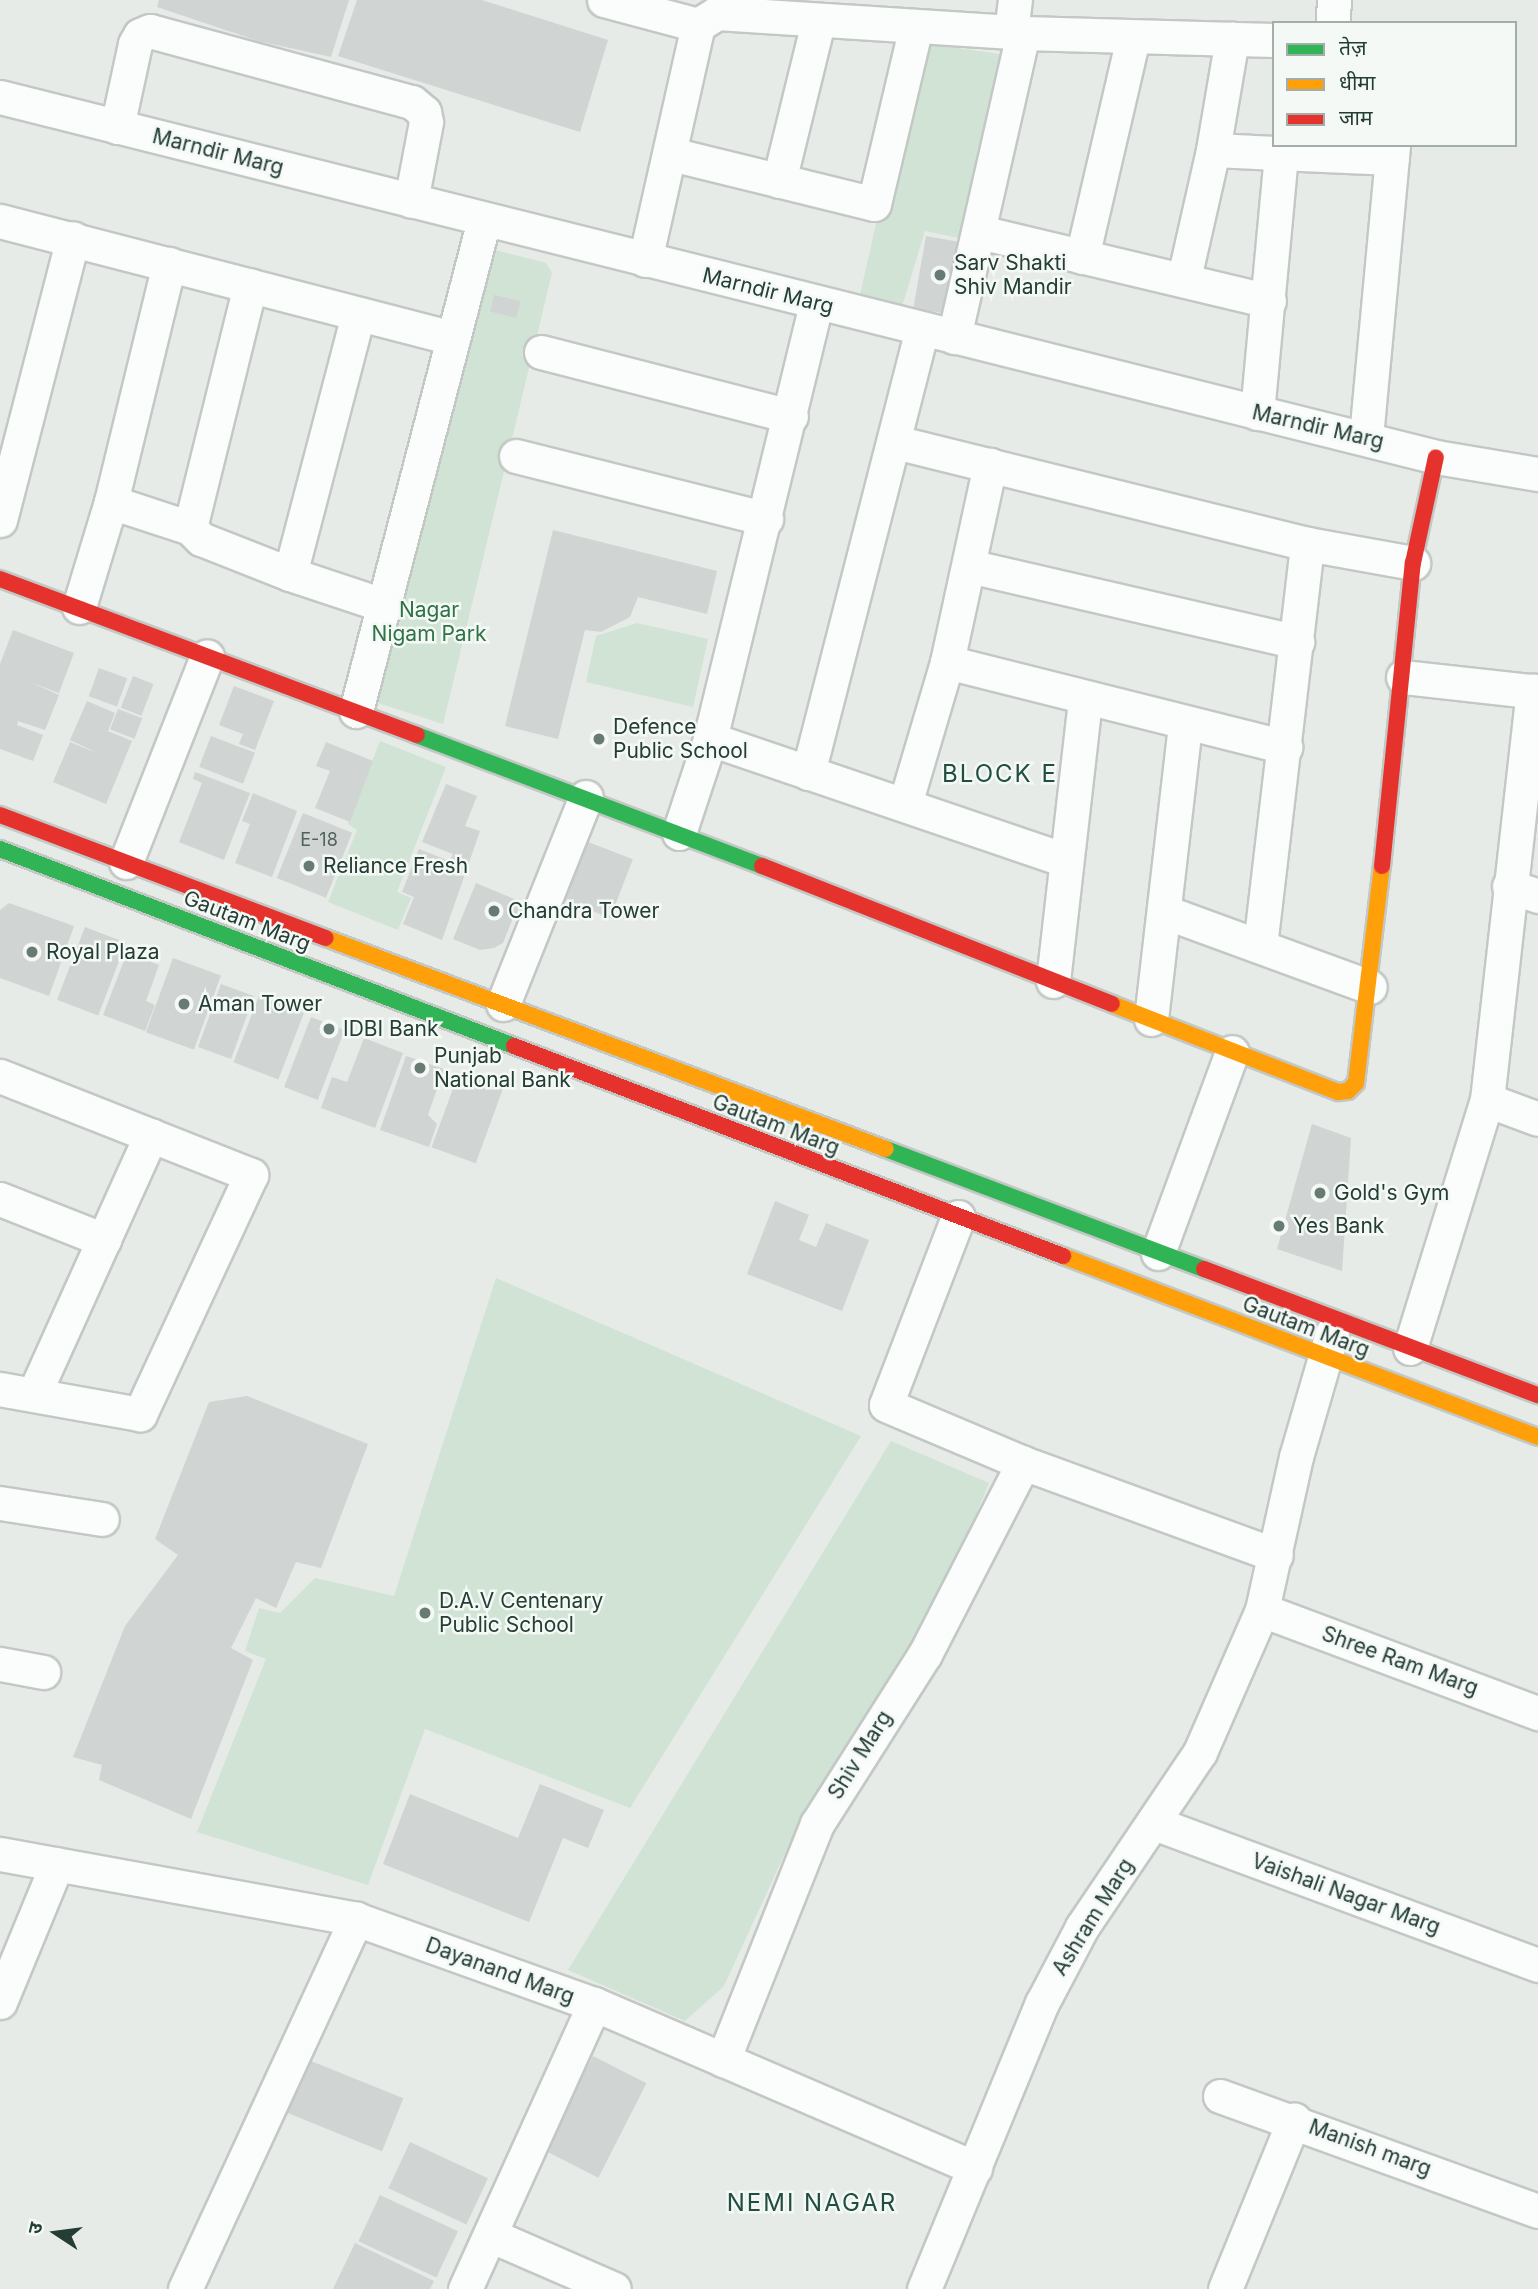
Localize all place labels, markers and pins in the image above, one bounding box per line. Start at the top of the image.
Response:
place label: Sarv Shakti Shiv Mandir [954,250,1072,300]
marker: Sarv Shakti Shiv Mandir [932,267,948,283]
place label: Defence Public School [613,714,748,764]
marker: Defence Public School [591,731,607,747]
place label: Reliance Fresh [323,853,468,879]
marker: Reliance Fresh [301,858,317,874]
place label: Chandra Tower [508,898,660,924]
marker: Chandra Tower [486,903,502,919]
place label: Royal Plaza [46,939,160,965]
marker: Royal Plaza [24,944,40,960]
place label: Aman Tower [198,991,322,1017]
marker: Aman Tower [176,996,192,1012]
place label: IDBI Bank [343,1016,439,1042]
marker: IDBI Bank [321,1021,337,1037]
place label: Punjab National Bank [434,1043,571,1093]
marker: Punjab National Bank [412,1060,428,1076]
place label: Gold's Gym [1334,1180,1449,1206]
marker: Gold's Gym [1312,1185,1328,1201]
place label: Yes Bank [1293,1213,1384,1239]
marker: Yes Bank [1271,1218,1287,1234]
place label: D.A.V Centenary Public School [439,1588,603,1638]
marker: D.A.V Centenary Public School [417,1605,433,1621]

